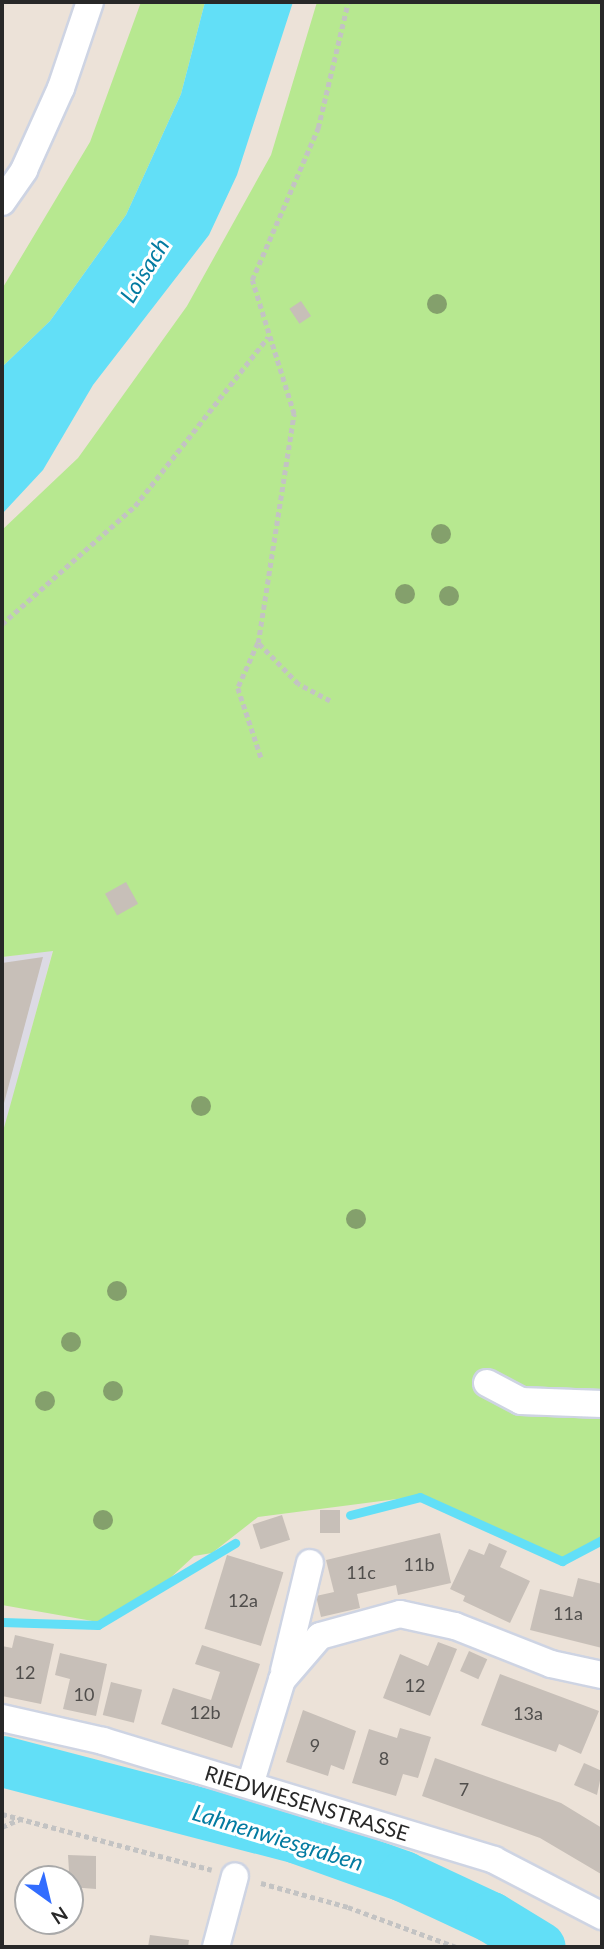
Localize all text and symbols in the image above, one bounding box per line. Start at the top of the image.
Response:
water label: Loisach [114,233,174,307]
house number: 11b [404,1553,434,1575]
house number: 11c [346,1561,376,1583]
house number: 12a [228,1589,258,1611]
house number: 11a [553,1602,583,1624]
house number: 12 [15,1661,35,1683]
house number: 12 [405,1674,425,1696]
house number: 10 [74,1683,94,1705]
house number: 12b [190,1701,220,1723]
house number: 13a [513,1702,543,1724]
house number: 9 [310,1734,320,1756]
house number: 8 [379,1747,389,1769]
street label: RIEDWIESENSTRASSE [202,1760,412,1846]
house number: 7 [459,1778,469,1800]
water label: Lahnenwiesgraben [189,1798,367,1876]
north arrow [14,1865,84,1935]
text: N [47,1903,72,1930]

